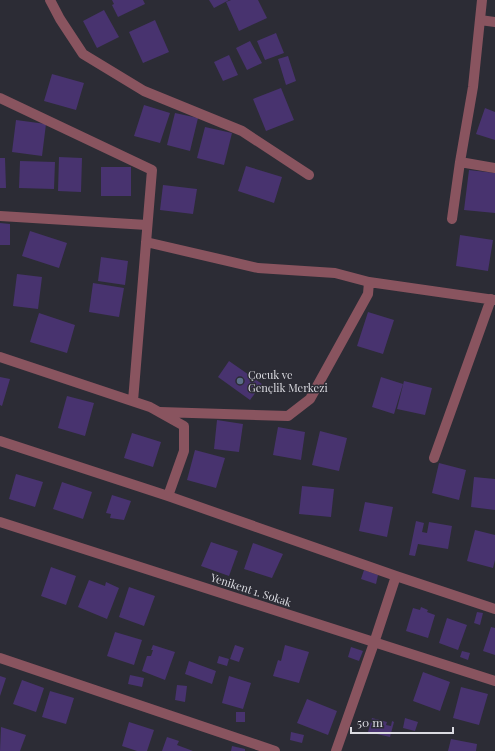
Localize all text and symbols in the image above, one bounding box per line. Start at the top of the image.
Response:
place label: Çocuk ve Gençlik Merkezi [248,367,328,395]
marker: Çocuk ve Gençlik Merkezi [235,376,245,386]
street label: Yenikent 1. Sokak [208,569,294,610]
scale bar [351,709,453,735]
text: 50 m [357,714,383,730]

